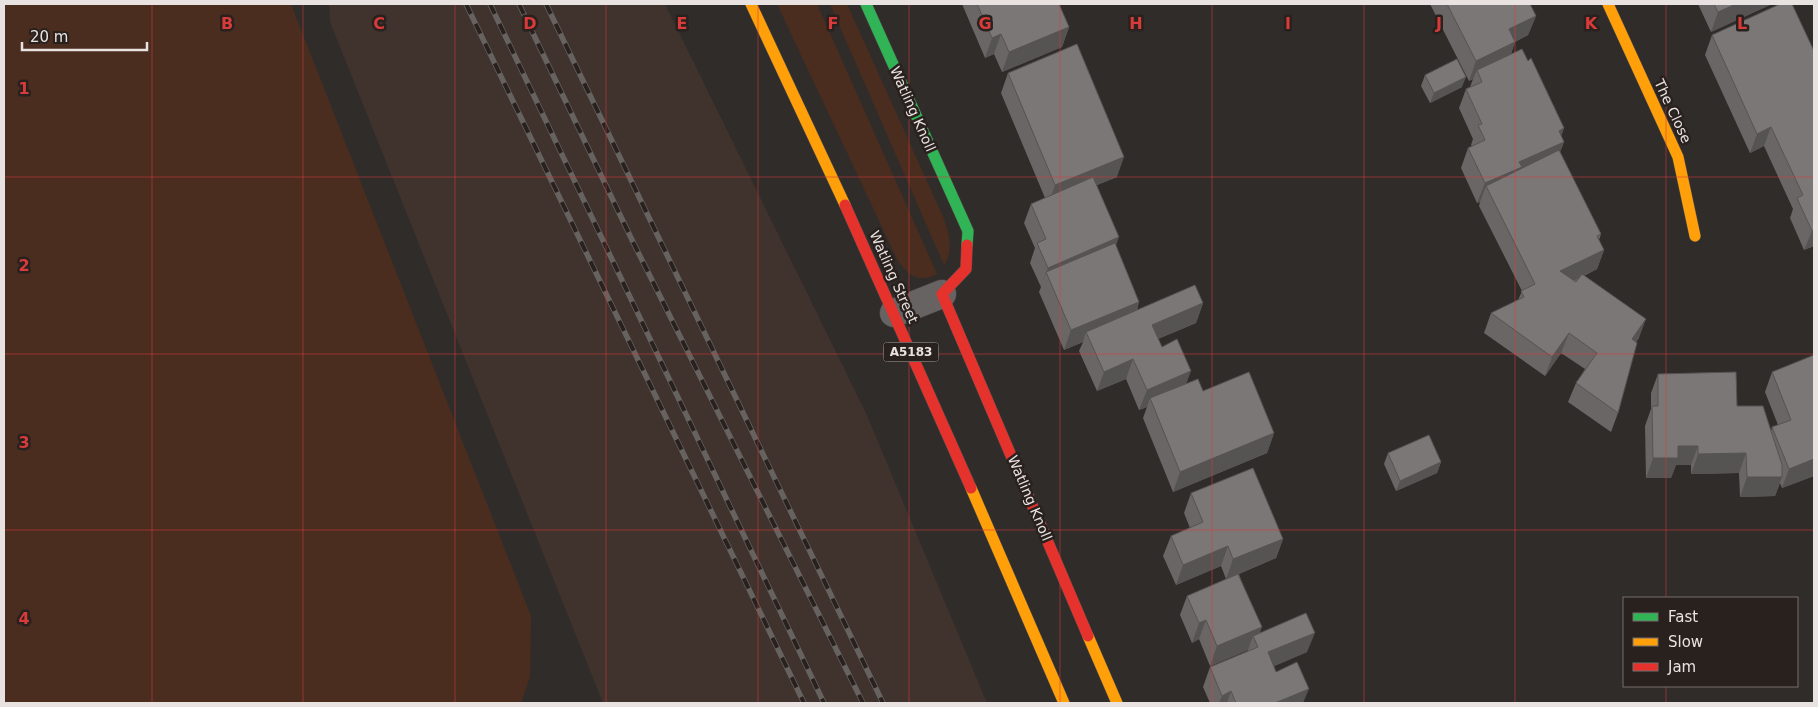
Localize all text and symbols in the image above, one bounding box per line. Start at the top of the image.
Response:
text: B [221,14,233,33]
text: C [373,14,385,33]
text: D [523,14,537,33]
text: E [677,14,687,33]
text: F [828,14,838,33]
text: G [978,14,992,33]
text: H [1129,14,1143,33]
text: I [1285,14,1291,33]
text: J [1435,14,1442,33]
text: K [1585,14,1598,33]
text: L [1737,14,1747,33]
scale bar [22,20,148,52]
text: 20 m [30,28,68,46]
street label: Watling Knoll [887,64,939,154]
street label: The Close [1651,76,1695,145]
text: 1 [18,79,30,98]
street label: Watling Street [866,228,922,326]
text: 2 [18,256,30,275]
road number: A5183 [884,342,938,362]
text: 3 [18,433,30,452]
street label: Watling Knoll [1005,453,1055,543]
legend [1623,597,1798,687]
text: Fast [1668,608,1698,626]
text: 4 [18,609,30,628]
text: Slow [1668,633,1703,651]
text: Jam [1667,658,1696,676]

